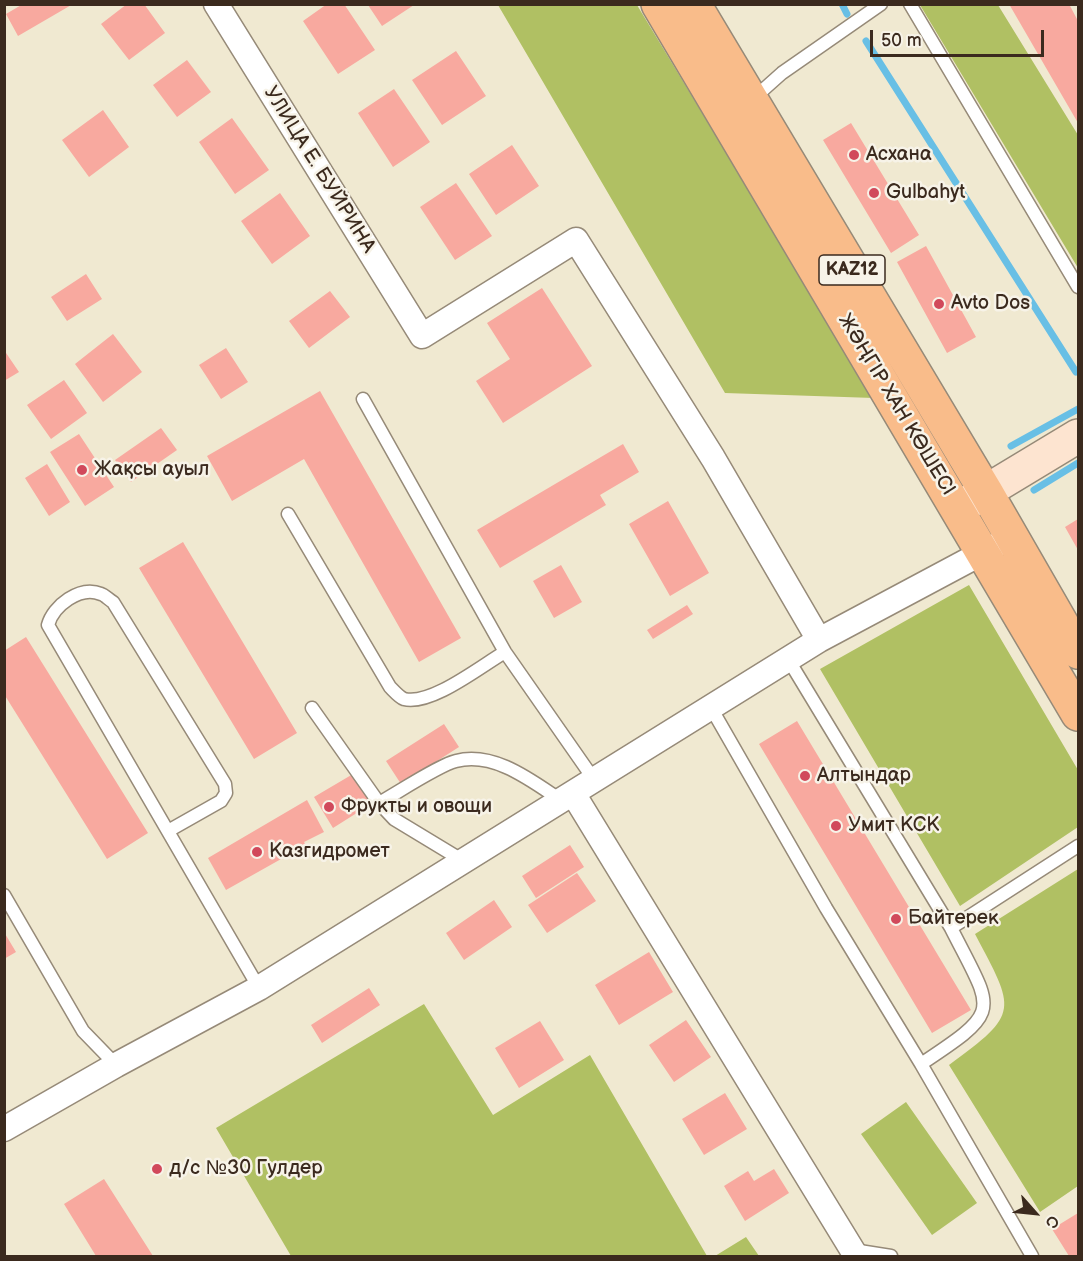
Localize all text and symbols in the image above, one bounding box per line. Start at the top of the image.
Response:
scale bar [873,18,1047,56]
text: 50 m [881,30,922,51]
street label: УЛИЦА Е. БУЙРИНА [258,82,380,258]
place label: Асхана [866,143,932,167]
marker: Асхана [847,148,861,162]
place label: Gulbahyt [886,181,965,205]
marker: Gulbahyt [867,186,881,200]
road number: KAZ12 [819,255,885,285]
place label: Avto Dos [951,292,1030,316]
marker: Avto Dos [932,297,946,311]
street label: ЖӘҢГІР ХАН КӨШЕСІ [832,310,960,500]
place label: Жақсы ауыл [94,458,209,482]
marker: Жақсы ауыл [75,463,89,477]
place label: Алтындар [817,764,911,788]
marker: Алтындар [798,769,812,783]
place label: Фрукты и овощи [341,795,492,819]
marker: Фрукты и овощи [322,800,336,814]
place label: Умит КСК [848,814,939,838]
marker: Умит КСК [829,819,843,833]
place label: Казгидромет [269,840,390,864]
marker: Казгидромет [250,845,264,859]
place label: Байтерек [908,907,999,931]
marker: Байтерек [889,912,903,926]
place label: д/с №30 Гулдер [169,1157,323,1181]
marker: д/с №30 Гулдер [150,1162,164,1176]
north arrow [1005,1183,1065,1243]
text: С [1040,1212,1062,1231]

